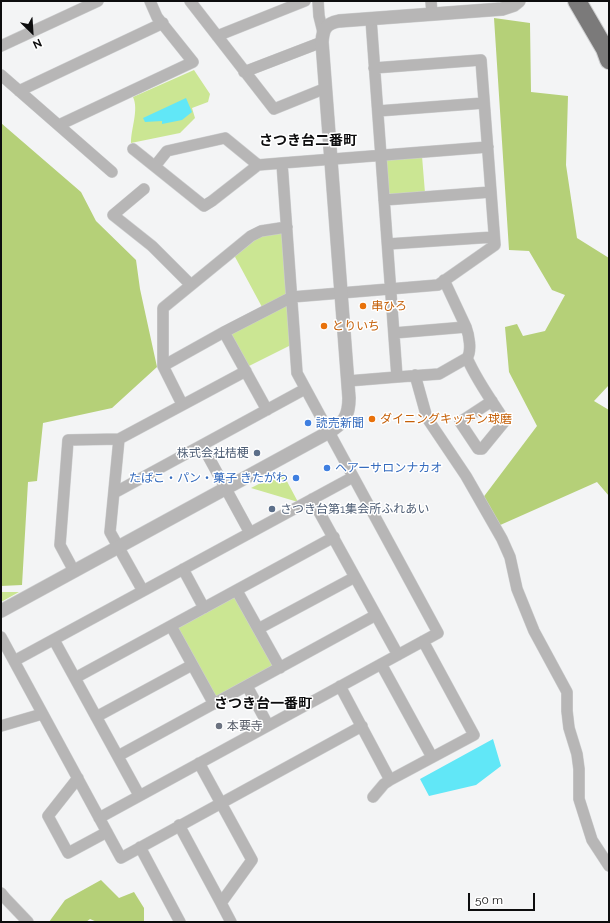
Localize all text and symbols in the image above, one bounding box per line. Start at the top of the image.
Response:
north arrow [12,12,52,52]
text: N [31,36,44,51]
district label: さつき台二番町 [259,133,357,149]
place label: 串ひろ [371,299,407,313]
marker: 串ひろ [358,301,368,311]
place label: とりいち [332,319,380,333]
marker: とりいち [319,321,329,331]
place label: ダイニングキッチン球磨 [380,412,512,426]
marker: ダイニングキッチン球磨 [367,414,377,424]
place label: 読売新聞 [316,416,364,430]
marker: 読売新聞 [303,418,313,428]
place label: 株式会社桔梗 [177,446,249,460]
marker: 株式会社桔梗 [252,448,262,458]
place label: ヘアーサロンナカオ [335,461,442,475]
marker: ヘアーサロンナカオ [322,463,332,473]
place label: たばこ・パン・菓子 きたがわ [129,471,288,485]
marker: たばこ・パン・菓子 きたがわ [291,473,301,483]
place label: さつき台第1集会所ふれあい [280,502,429,516]
marker: さつき台第1集会所ふれあい [267,504,277,514]
district label: さつき台一番町 [214,696,312,712]
place label: 本要寺 [227,719,263,733]
marker: 本要寺 [214,721,224,731]
scale bar [470,885,537,911]
text: 50 m [475,893,503,907]

